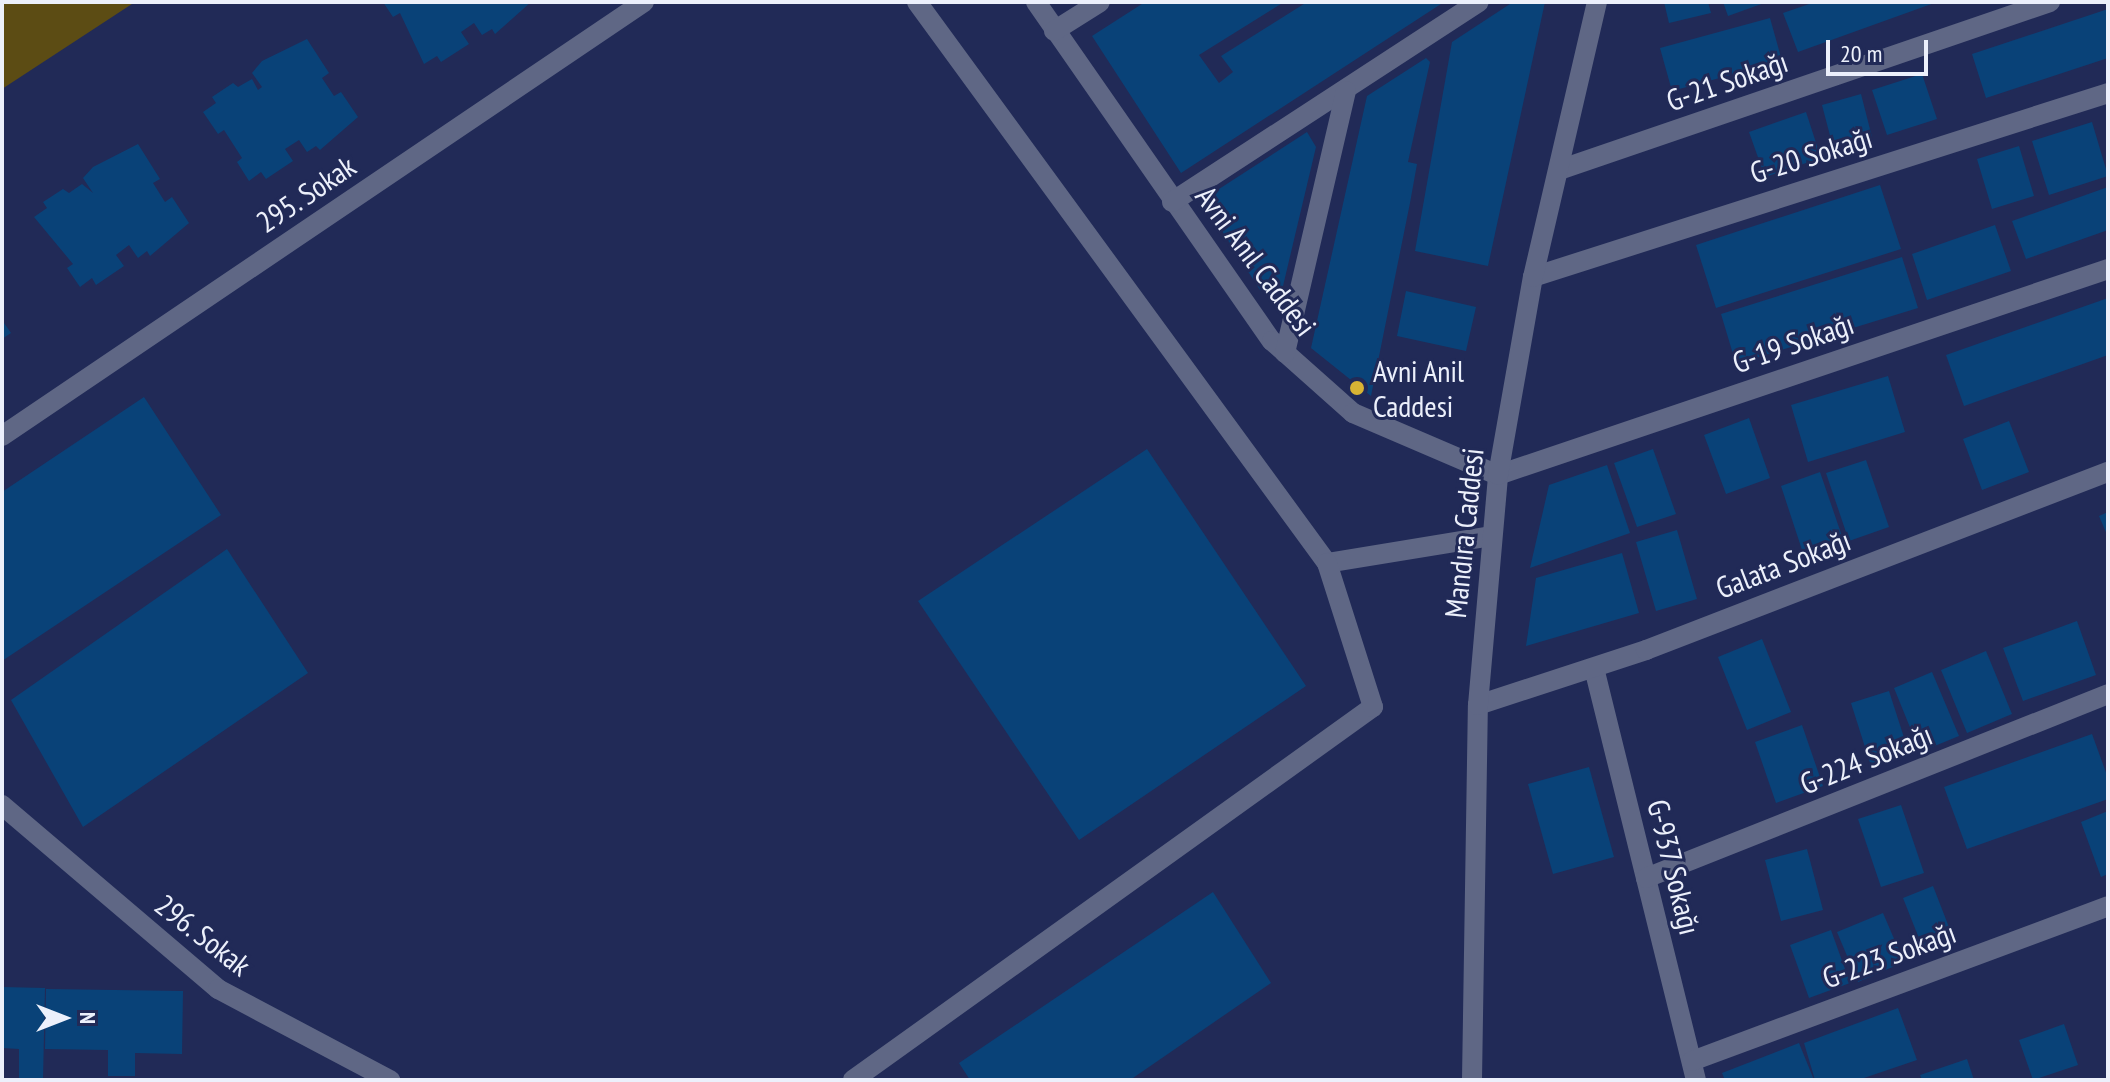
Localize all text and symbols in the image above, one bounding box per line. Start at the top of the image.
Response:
scale bar [1830,24,1932,74]
text: 20 m [1840,38,1882,69]
street label: G-21 Sokağı [1662,44,1792,118]
street label: G-20 Sokağı [1746,119,1876,191]
street label: 295. Sokak [249,147,363,241]
street label: Avni Anıl Caddesi [1188,179,1324,343]
street label: G-19 Sokağı [1728,306,1858,380]
place label: Avni Anil Caddesi [1373,353,1465,424]
marker: Avni Anil Caddesi [1348,379,1366,397]
street label: Mandıra Caddesi [1437,446,1491,620]
street label: Galata Sokağı [1711,522,1855,606]
street label: G-224 Sokağı [1795,716,1937,802]
street label: G-937 Sokağı [1640,795,1708,939]
street label: 296. Sokak [147,886,259,984]
street label: G-223 Sokağı [1817,914,1961,996]
north arrow [24,978,104,1058]
text: N [74,1012,102,1024]

